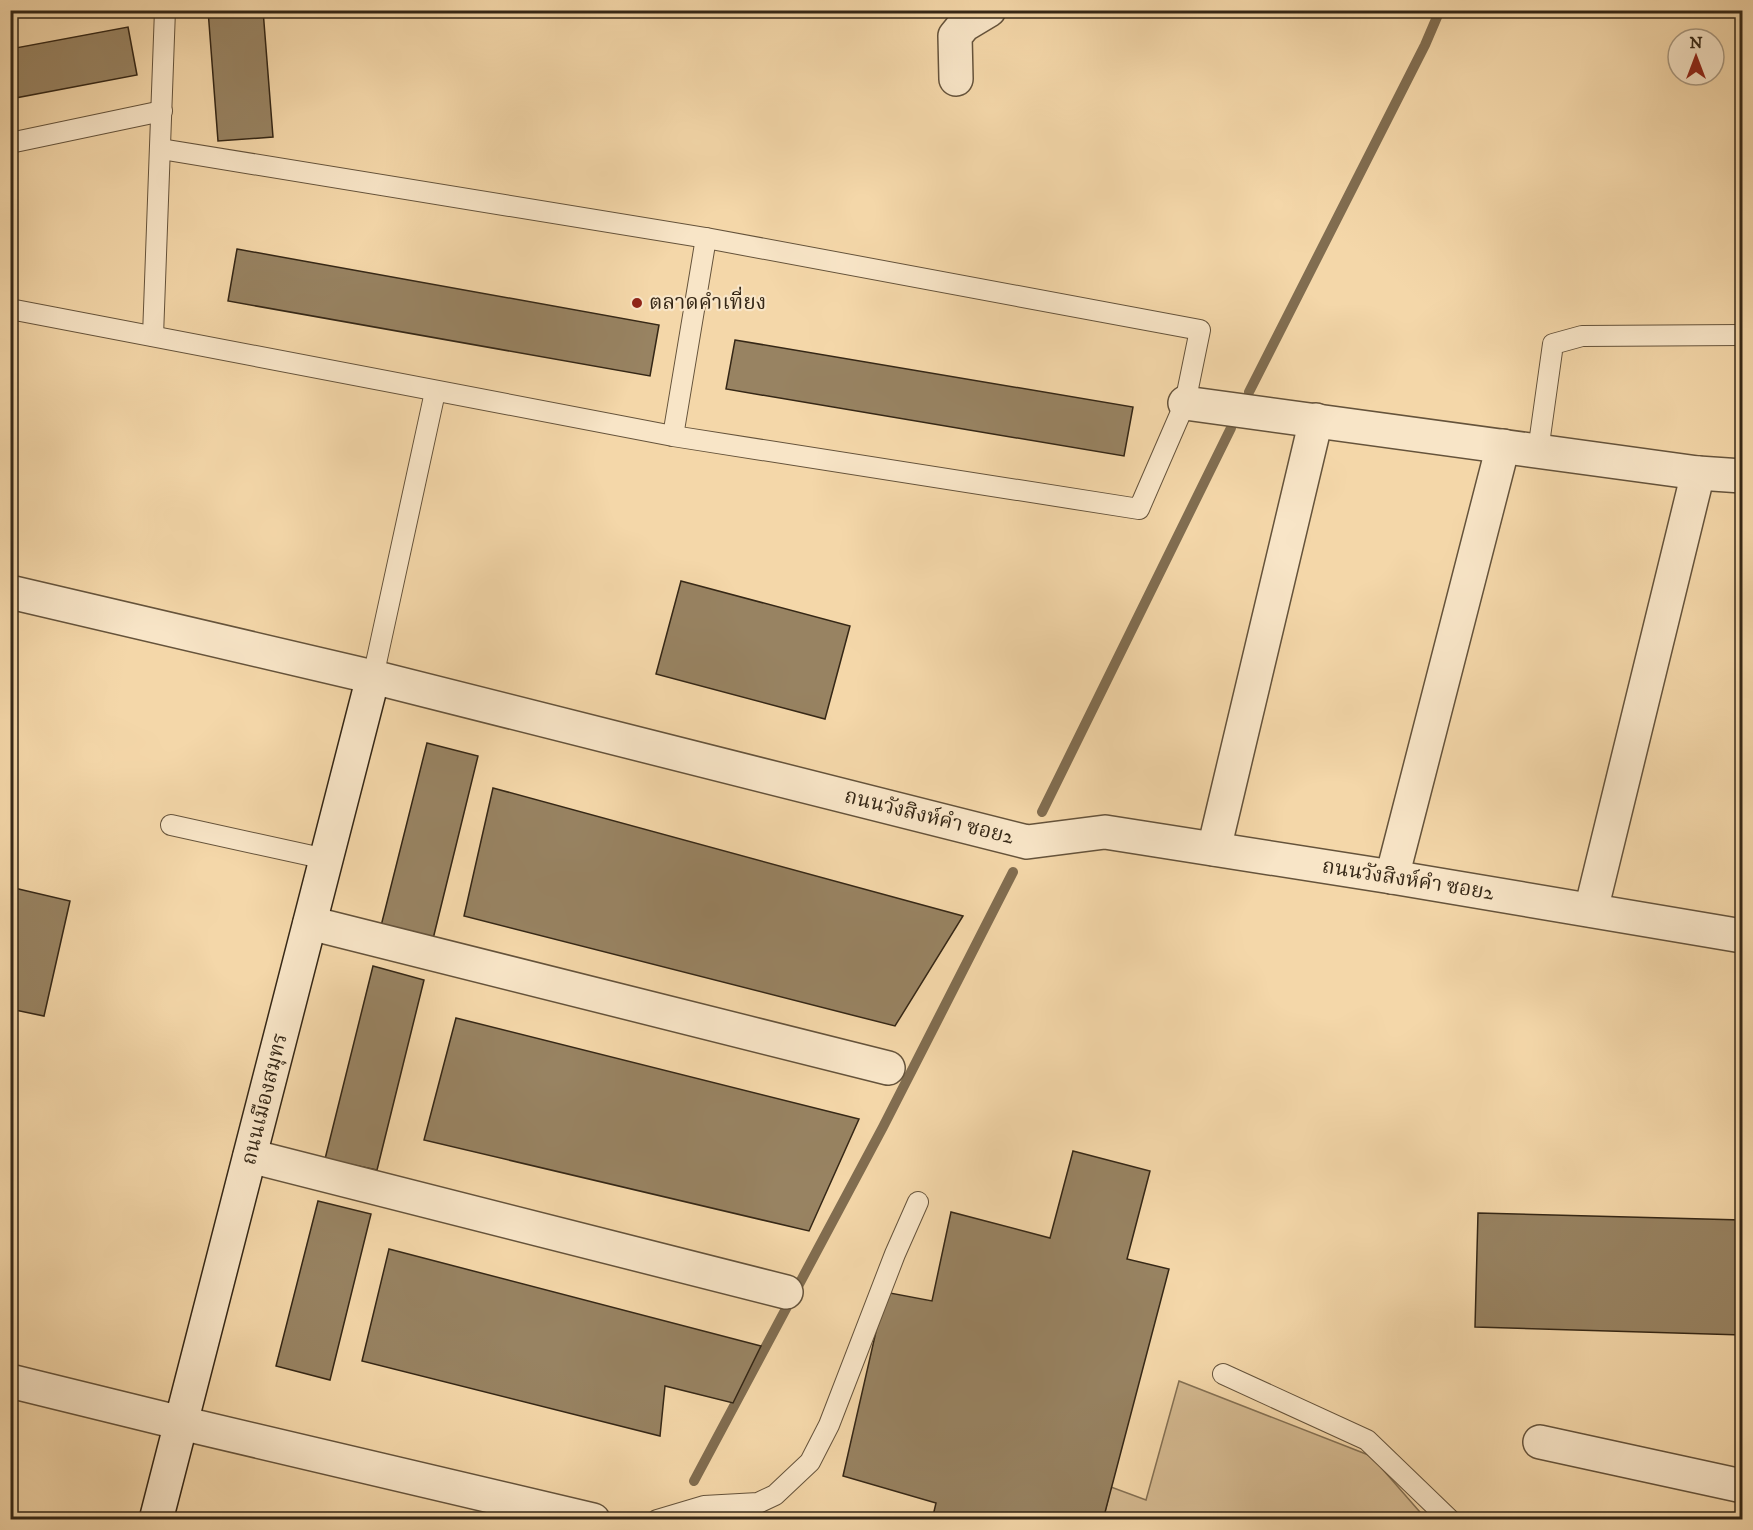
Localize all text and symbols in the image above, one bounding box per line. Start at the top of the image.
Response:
north arrow [1666,27,1726,87]
text: N [1689,33,1703,53]
place label: ตลาดคำเที่ยง [649,286,766,316]
marker: ตลาดคำเที่ยง [630,296,644,310]
street label: ถนนวังสิงห์คำ ซอย2 [842,782,1017,851]
street label: ถนนวังสิงห์คำ ซอย2 [1320,853,1497,907]
street label: ถนนเมืองสมุทร [236,1030,294,1168]

